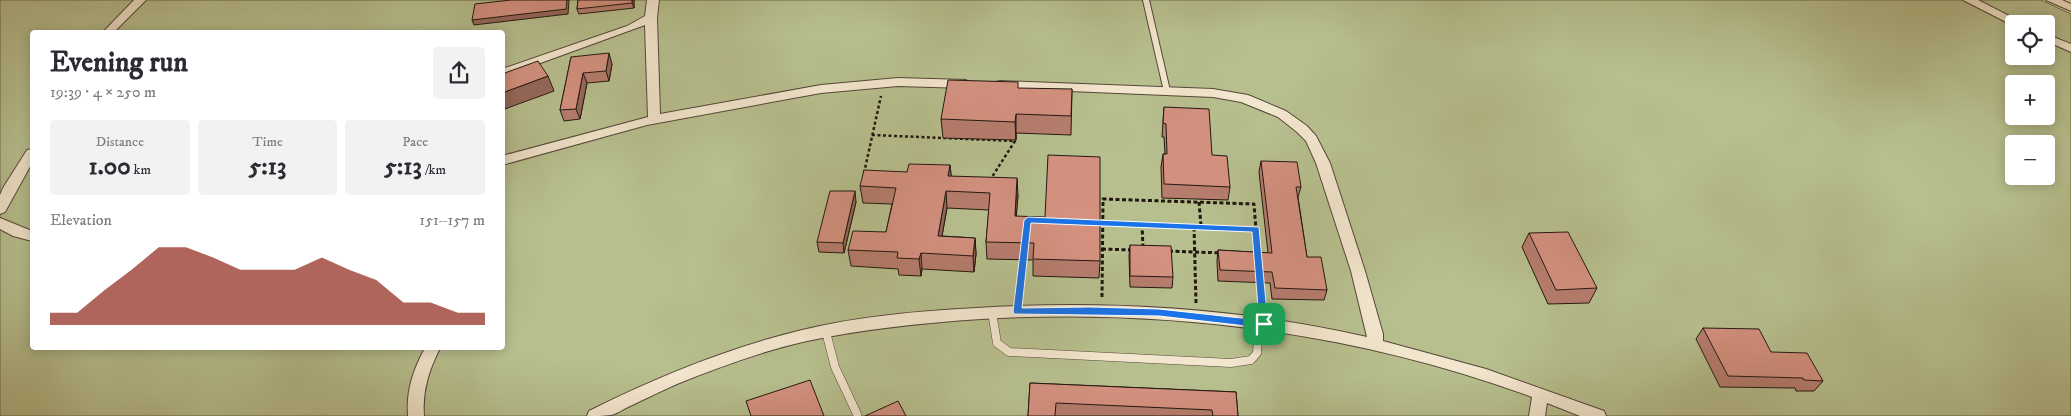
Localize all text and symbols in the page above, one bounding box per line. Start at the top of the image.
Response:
map controls [2005,15,2055,185]
button: locate [2005,15,2055,65]
text: Evening run [50,45,188,80]
button: share [433,47,485,99]
button: + [2005,75,2055,125]
text: 19:39 · 4 × 250 m [50,82,156,102]
text: Distance [96,133,144,151]
text: Time [252,133,283,151]
text: Pace [402,133,428,151]
button: − [2005,135,2055,185]
text: 1.00 [89,151,131,182]
text: 5:13 [249,151,286,182]
text: 5:13 [384,151,422,182]
text: km [131,161,151,179]
text: /km [422,161,446,179]
text: Elevation [50,210,112,230]
text: 151–157 m [419,210,485,230]
pin [1243,303,1285,345]
icon: arrive [1250,310,1278,338]

